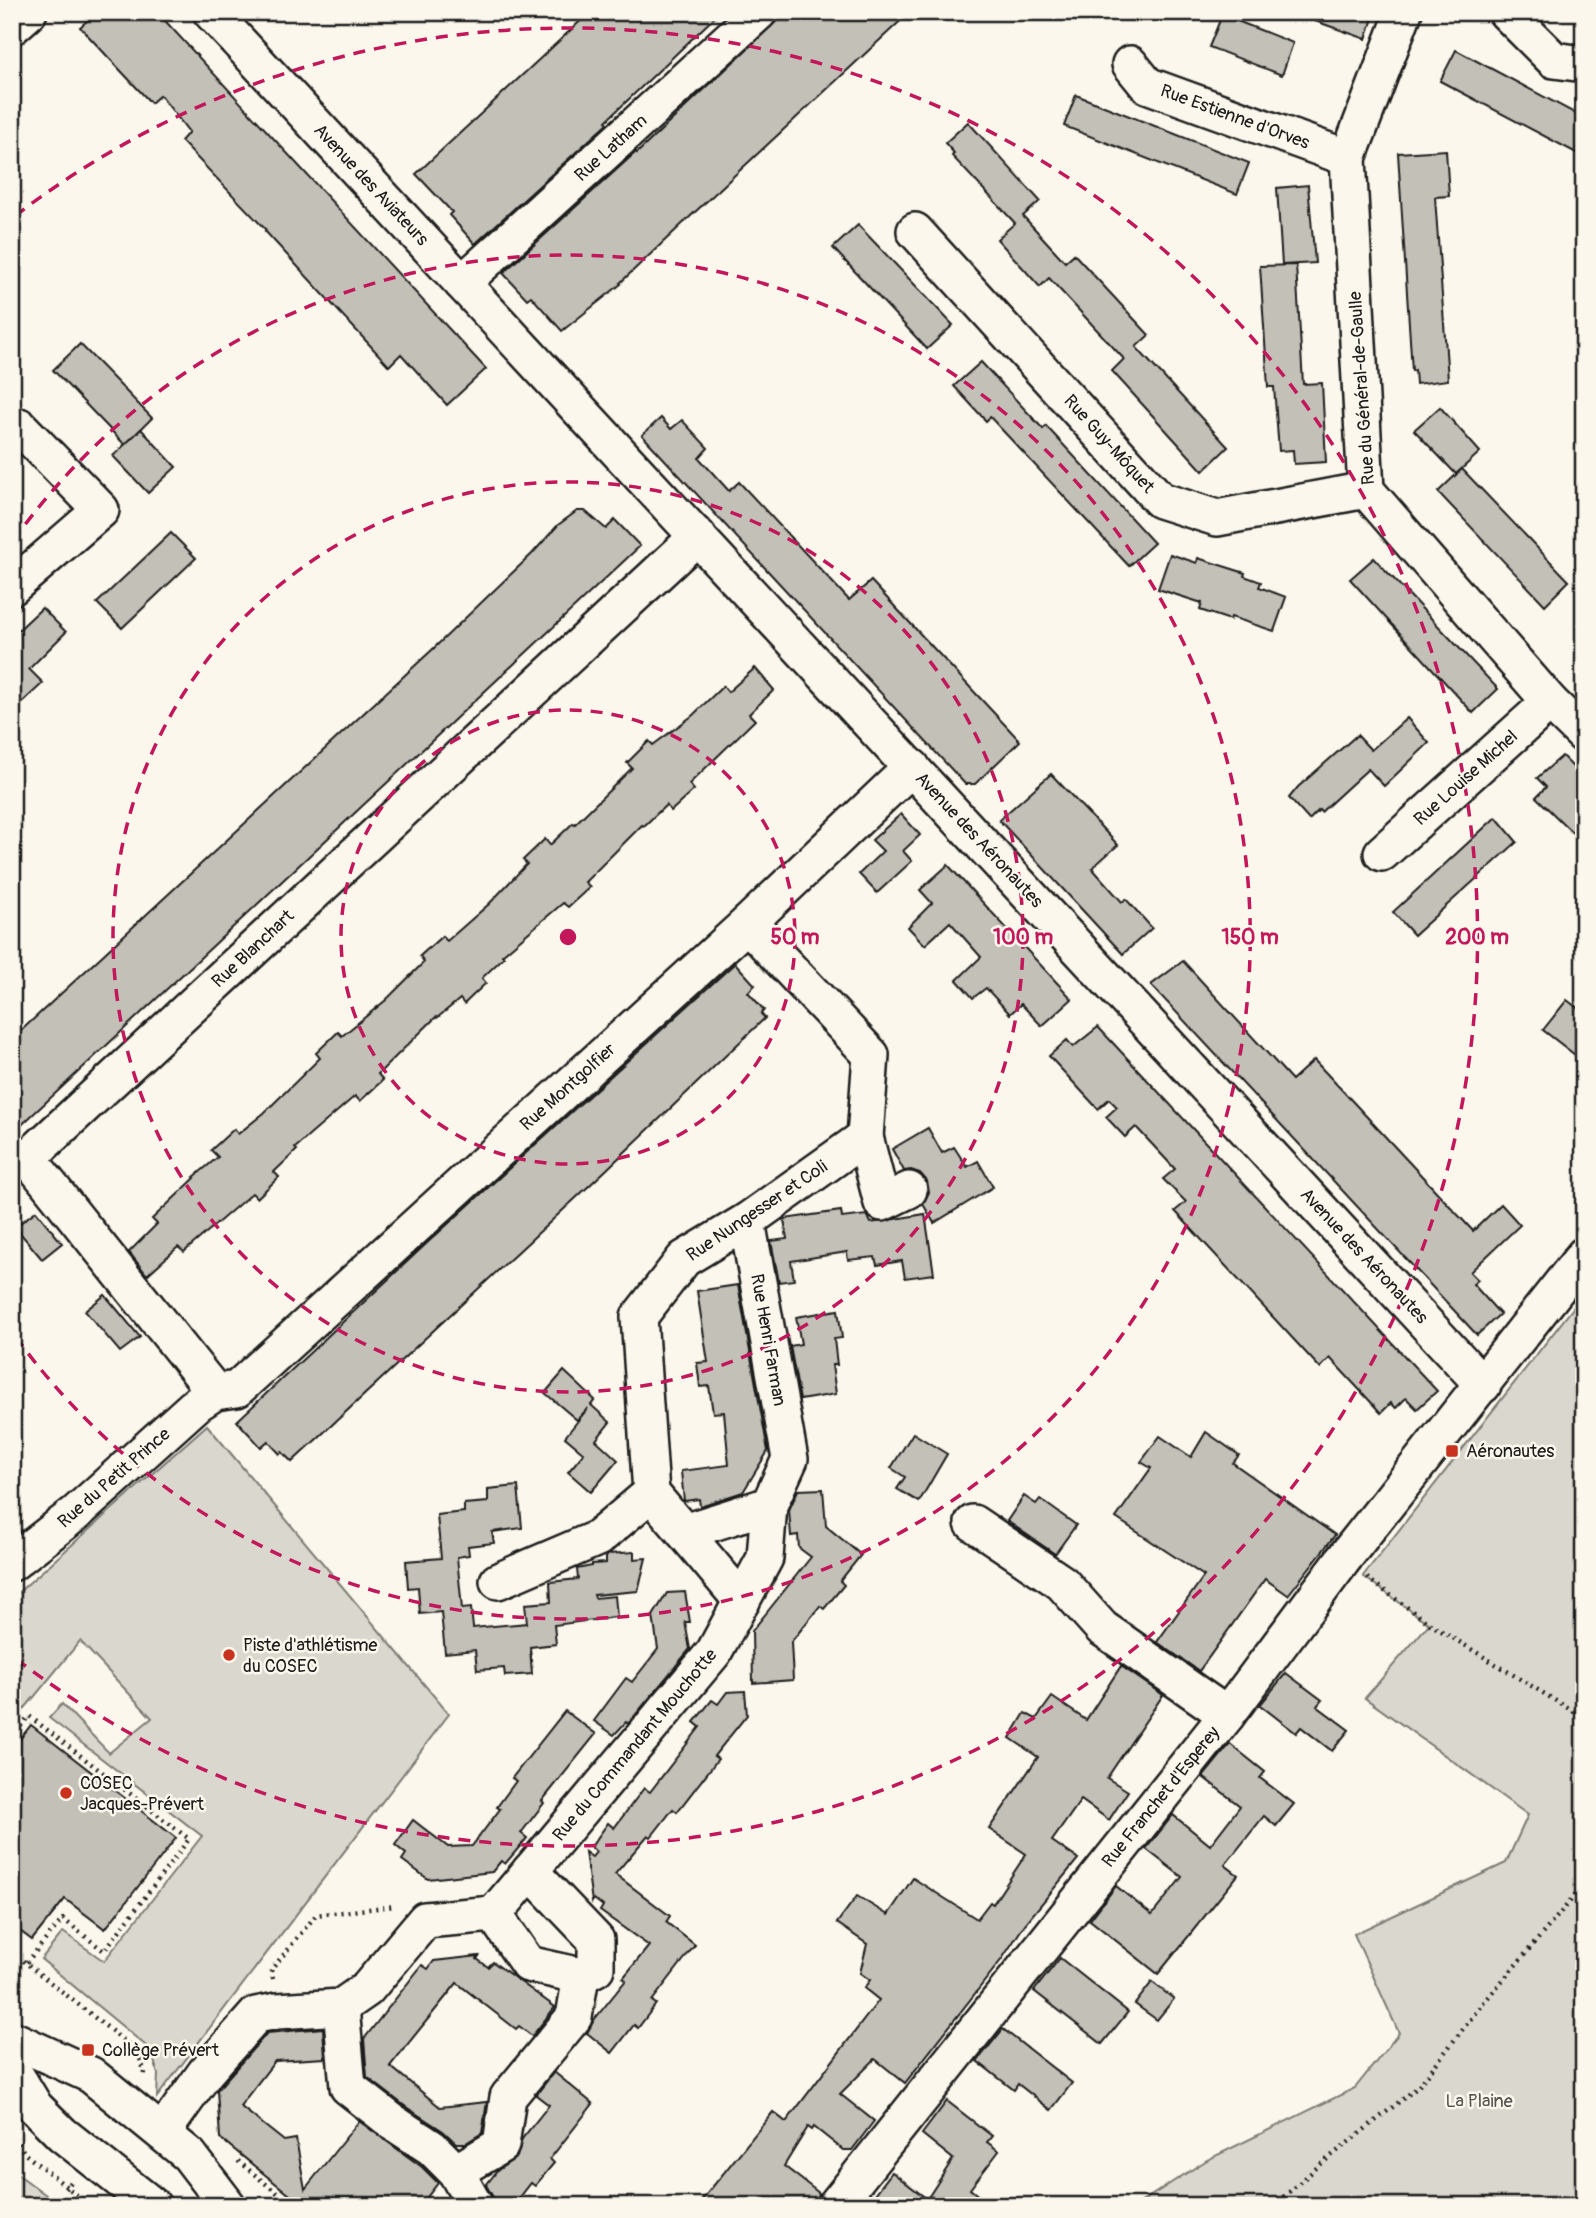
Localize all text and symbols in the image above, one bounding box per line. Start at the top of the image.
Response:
street label: Rue Estienne d'Orves [1157,79,1313,155]
street label: Rue Latham [570,109,652,187]
street label: Avenue des Aviateurs [309,119,433,251]
street label: Rue du Général-de-Gaulle [1344,290,1380,486]
street label: Rue Guy-Môquet [1059,390,1160,499]
street label: Rue Louise Michel [1409,725,1523,831]
street label: Avenue des Aéronautes [910,767,1048,913]
street label: Rue Blanchart [207,904,300,993]
text: 50 m [771,924,820,951]
text: 100 m [993,924,1053,951]
text: 150 m [1221,924,1279,951]
text: 200 m [1445,924,1509,951]
centre of rings [556,925,580,949]
street label: Rue Montgolfier [515,1038,621,1136]
street label: Rue Nungesser et Coli [682,1155,832,1267]
street label: Avenue des Aéronautes [1295,1183,1433,1329]
street label: Rue Henri Farman [745,1272,791,1408]
street label: Rue du Petit Prince [53,1423,175,1533]
place label: Aéronautes [1466,1440,1554,1463]
marker: Aéronautes [1444,1443,1460,1459]
place label: Piste d'athlétisme du COSEC [243,1634,377,1678]
street label: Rue du Commandant Mouchotte [548,1644,722,1846]
marker: Piste d'athlétisme du COSEC [221,1647,237,1663]
street label: Rue Franchet d'Esperey [1097,1722,1225,1872]
place label: COSEC Jacques-Prévert [80,1772,205,1816]
marker: COSEC Jacques-Prévert [58,1785,74,1801]
place label: Collège Prévert [102,2039,220,2062]
marker: Collège Prévert [80,2042,96,2058]
park label: La Plaine [1445,2090,1513,2113]

